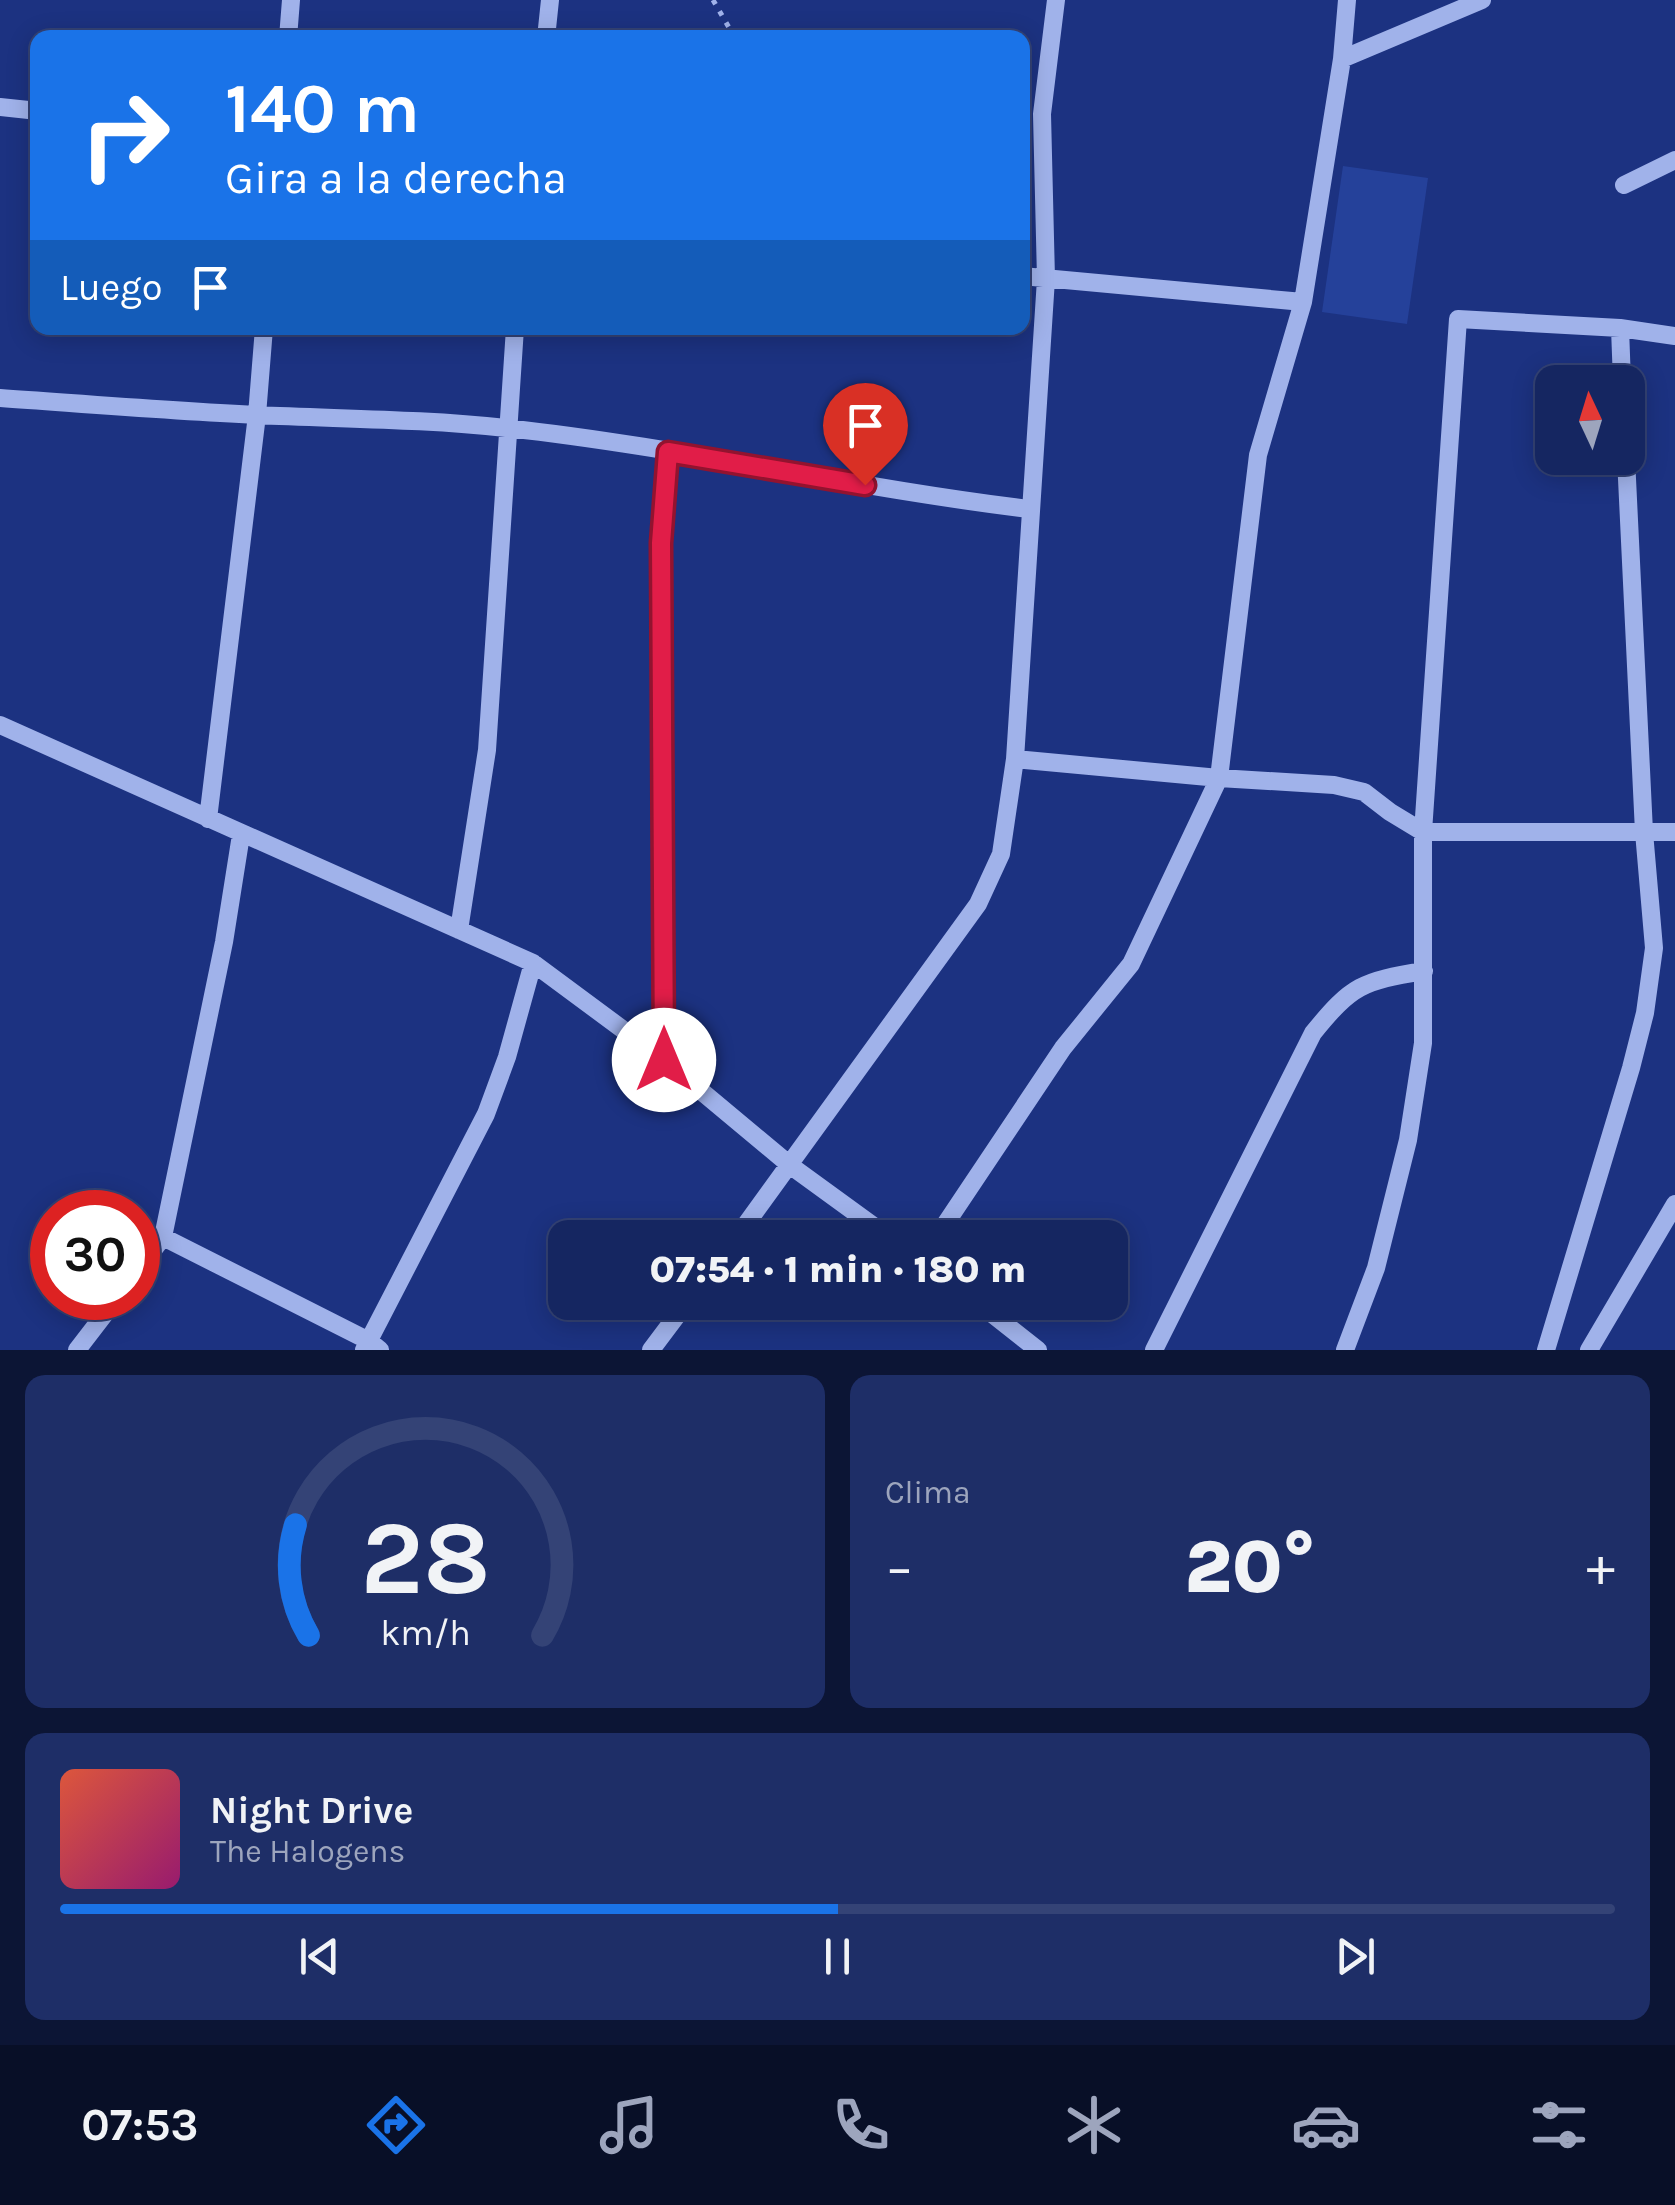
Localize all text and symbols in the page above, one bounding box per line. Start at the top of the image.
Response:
text: 140 m [225,68,420,150]
icon: right [60,70,190,200]
text: Gira a la derecha [225,152,567,204]
icon: arrive [183,260,238,315]
text: Luego [60,265,163,310]
north arrow [1535,365,1645,475]
map controls [1535,365,1645,475]
pin [823,383,908,486]
icon: arrive [838,398,893,453]
position arrow [612,1008,716,1112]
speed limit sign: 30 [30,1190,160,1320]
text: 07:54 · 1 min · 180 m [650,1247,1026,1292]
text: Clima [885,1474,971,1511]
text: 28 [360,1498,490,1619]
text: 20° [1185,1523,1315,1611]
text: − [885,1535,914,1599]
text: + [1586,1535,1615,1599]
text: km/h [380,1612,470,1654]
text: Night Drive [210,1788,413,1833]
text: The Halogens [210,1833,405,1870]
icon: previous [292,1929,347,1984]
icon: pause [810,1929,865,1984]
icon: next [1328,1929,1383,1984]
icon: directions [361,2090,431,2160]
icon: music [594,2090,664,2160]
icon: phone [826,2090,896,2160]
icon: climate [1059,2090,1129,2160]
icon: car [1291,2090,1361,2160]
icon: filters [1524,2090,1594,2160]
text: 07:53 [81,2099,198,2151]

